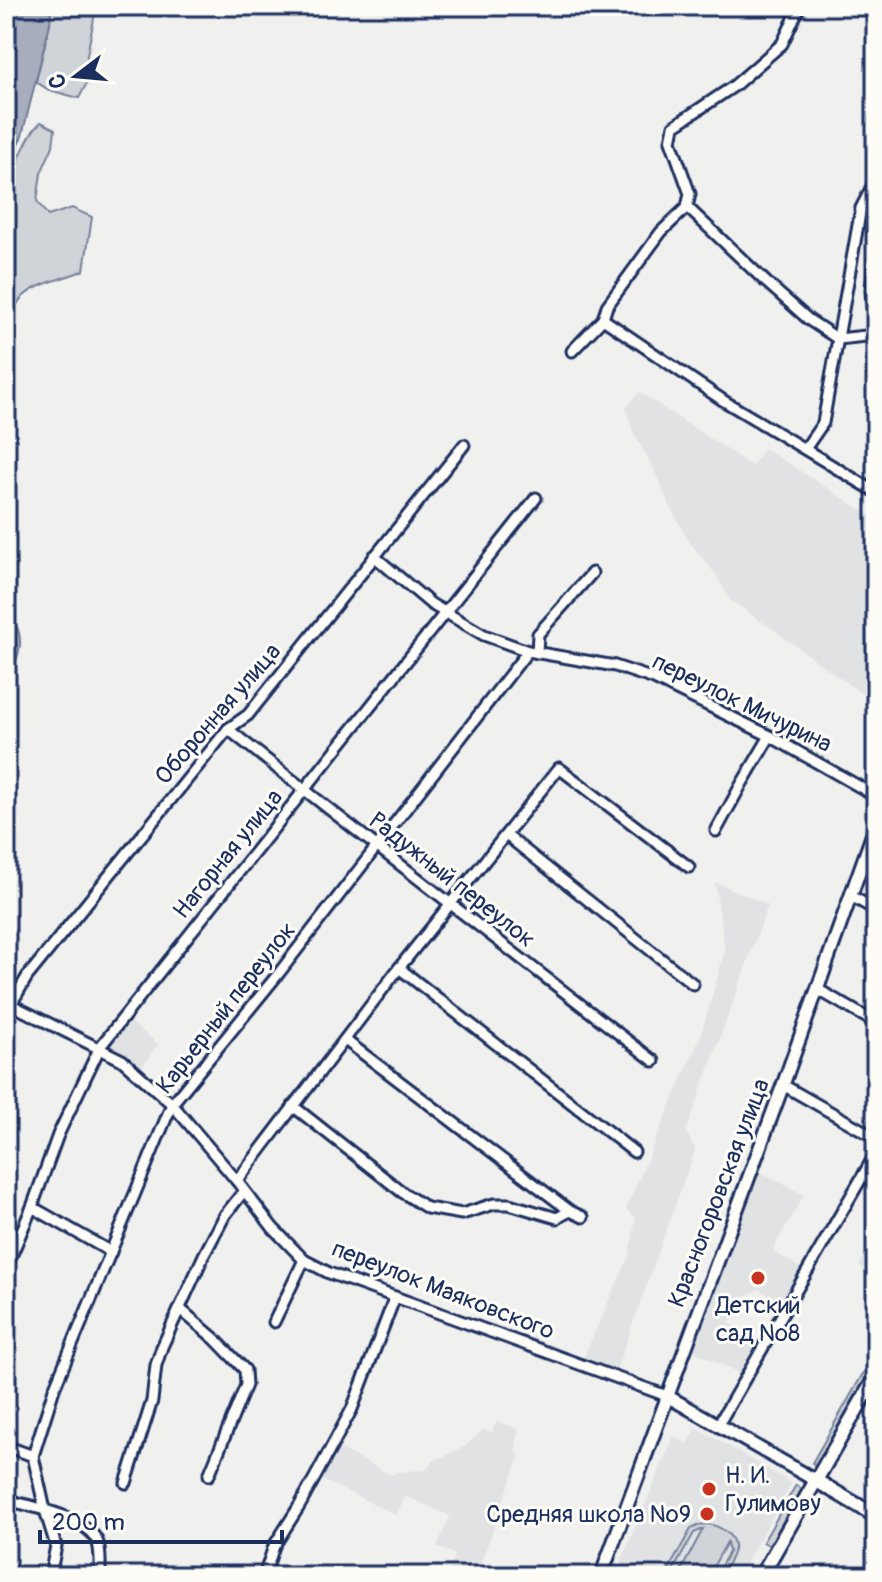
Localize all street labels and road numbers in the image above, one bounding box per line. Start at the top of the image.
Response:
street label: Оборонная улица [149,638,287,790]
street label: переулок Мичурина [648,647,836,759]
street label: Нагорная улица [167,783,289,925]
street label: Радужный переулок [363,806,541,954]
street label: Карьерный переулок [150,916,302,1100]
street label: Красногоровская улица [662,1075,776,1311]
street label: переулок Маяковского [328,1234,558,1346]

